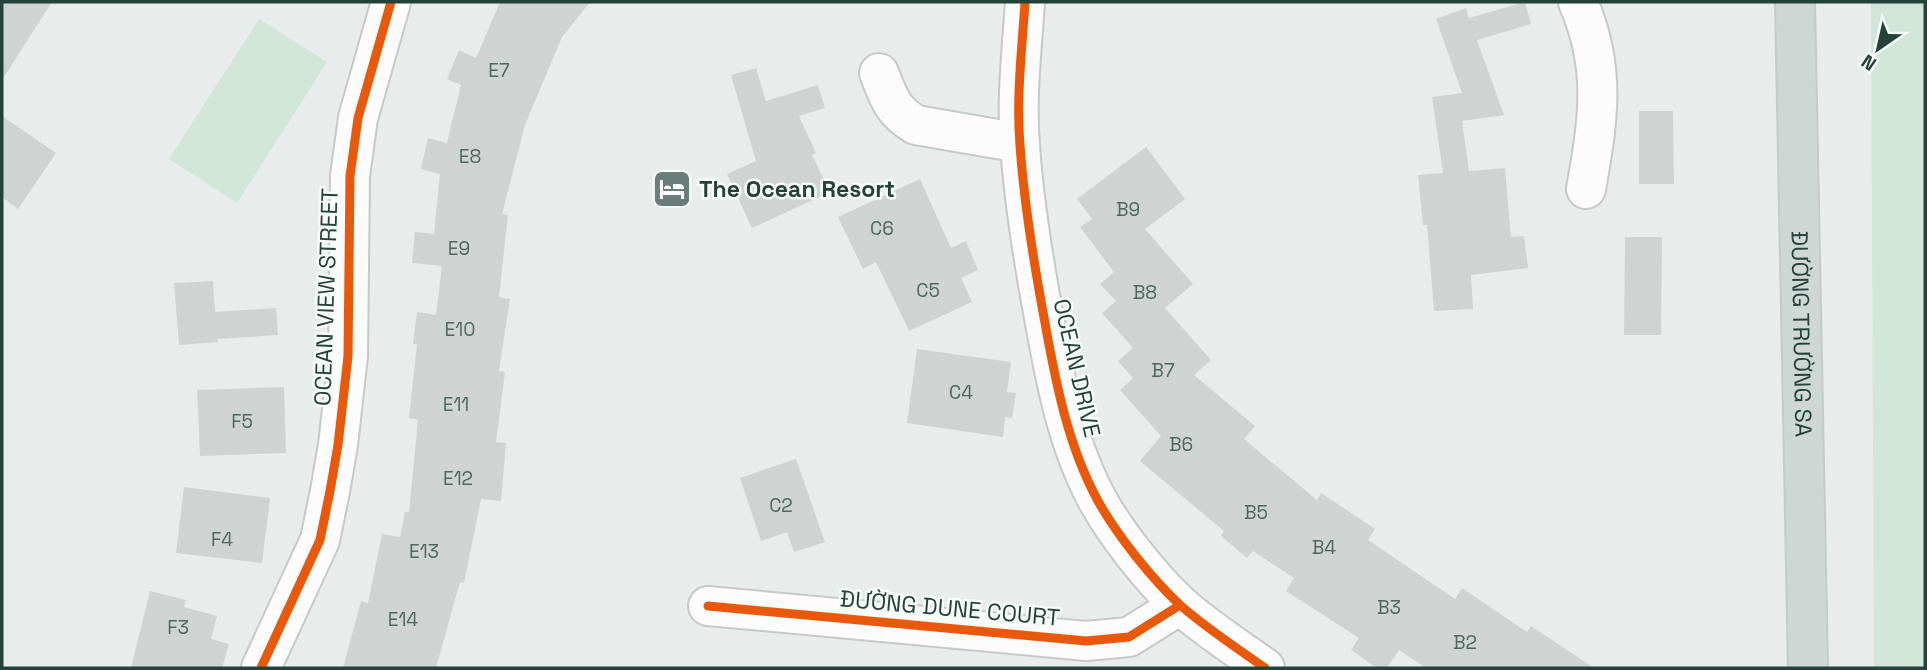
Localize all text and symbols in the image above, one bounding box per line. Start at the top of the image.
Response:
north arrow [1843,14,1913,84]
text: N [1857,49,1881,77]
house number: E7 [488,58,510,83]
house number: E8 [459,144,481,169]
hotel icon: The Ocean Resort [651,168,693,210]
place label: The Ocean Resort [699,174,895,204]
street label: OCEAN VIEW STREET [307,188,345,406]
house number: B9 [1116,197,1140,222]
house number: C6 [870,216,894,241]
street label: ĐƯỜNG TRƯỜNG SA [1784,230,1818,437]
house number: E9 [448,236,470,261]
house number: C5 [916,278,940,303]
house number: B8 [1133,280,1157,305]
street label: OCEAN DRIVE [1046,296,1108,440]
house number: E10 [445,317,475,342]
house number: B7 [1151,358,1175,383]
house number: C4 [949,380,973,405]
house number: E11 [443,392,469,417]
house number: F5 [231,409,253,434]
house number: B6 [1169,432,1193,457]
house number: E12 [443,466,473,491]
house number: C2 [769,493,793,518]
house number: B5 [1244,500,1268,525]
house number: F4 [211,527,233,552]
house number: B4 [1312,535,1336,560]
house number: E13 [409,539,439,564]
street label: ĐƯỜNG DUNE COURT [839,583,1061,633]
house number: B3 [1377,595,1401,620]
house number: E14 [388,607,418,632]
house number: F3 [167,615,189,640]
house number: B2 [1453,630,1477,655]

